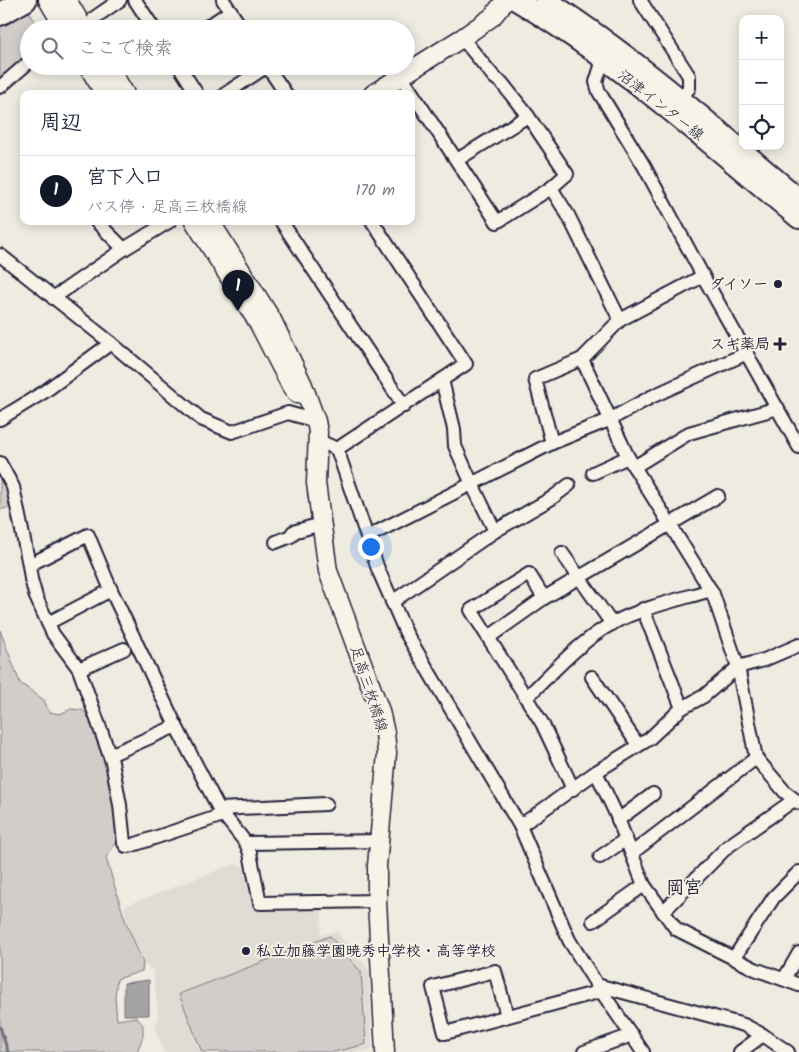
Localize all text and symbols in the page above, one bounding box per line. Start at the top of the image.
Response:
map controls [739,15,784,150]
button: + [739,15,784,60]
search box [20,20,415,75]
icon: search [38,34,66,62]
text: ここで検索 [78,34,173,64]
button: − [739,60,784,105]
street label: 沼津インター線 [612,64,709,147]
button: locate [739,105,784,150]
text: 周辺 [40,107,82,140]
text: 宮下入口 [87,163,163,193]
text: 1 [54,178,58,203]
text: 170 m [355,178,395,203]
text: バス停 · 足高三枚橋線 [87,195,248,220]
pin: 1 [222,270,254,311]
place label: ダイソー [709,273,768,297]
marker: ダイソー [772,278,784,290]
place label: スギ薬局 [710,333,770,357]
marker: スギ薬局 [774,338,786,350]
your location [358,534,384,560]
street label: 足高三枚橋線 [343,643,393,736]
district label: 岡宮 [666,874,702,903]
place label: 私立加藤学園暁秀中学校・高等学校 [256,940,496,964]
marker: 私立加藤学園暁秀中学校・高等学校 [240,945,252,957]

